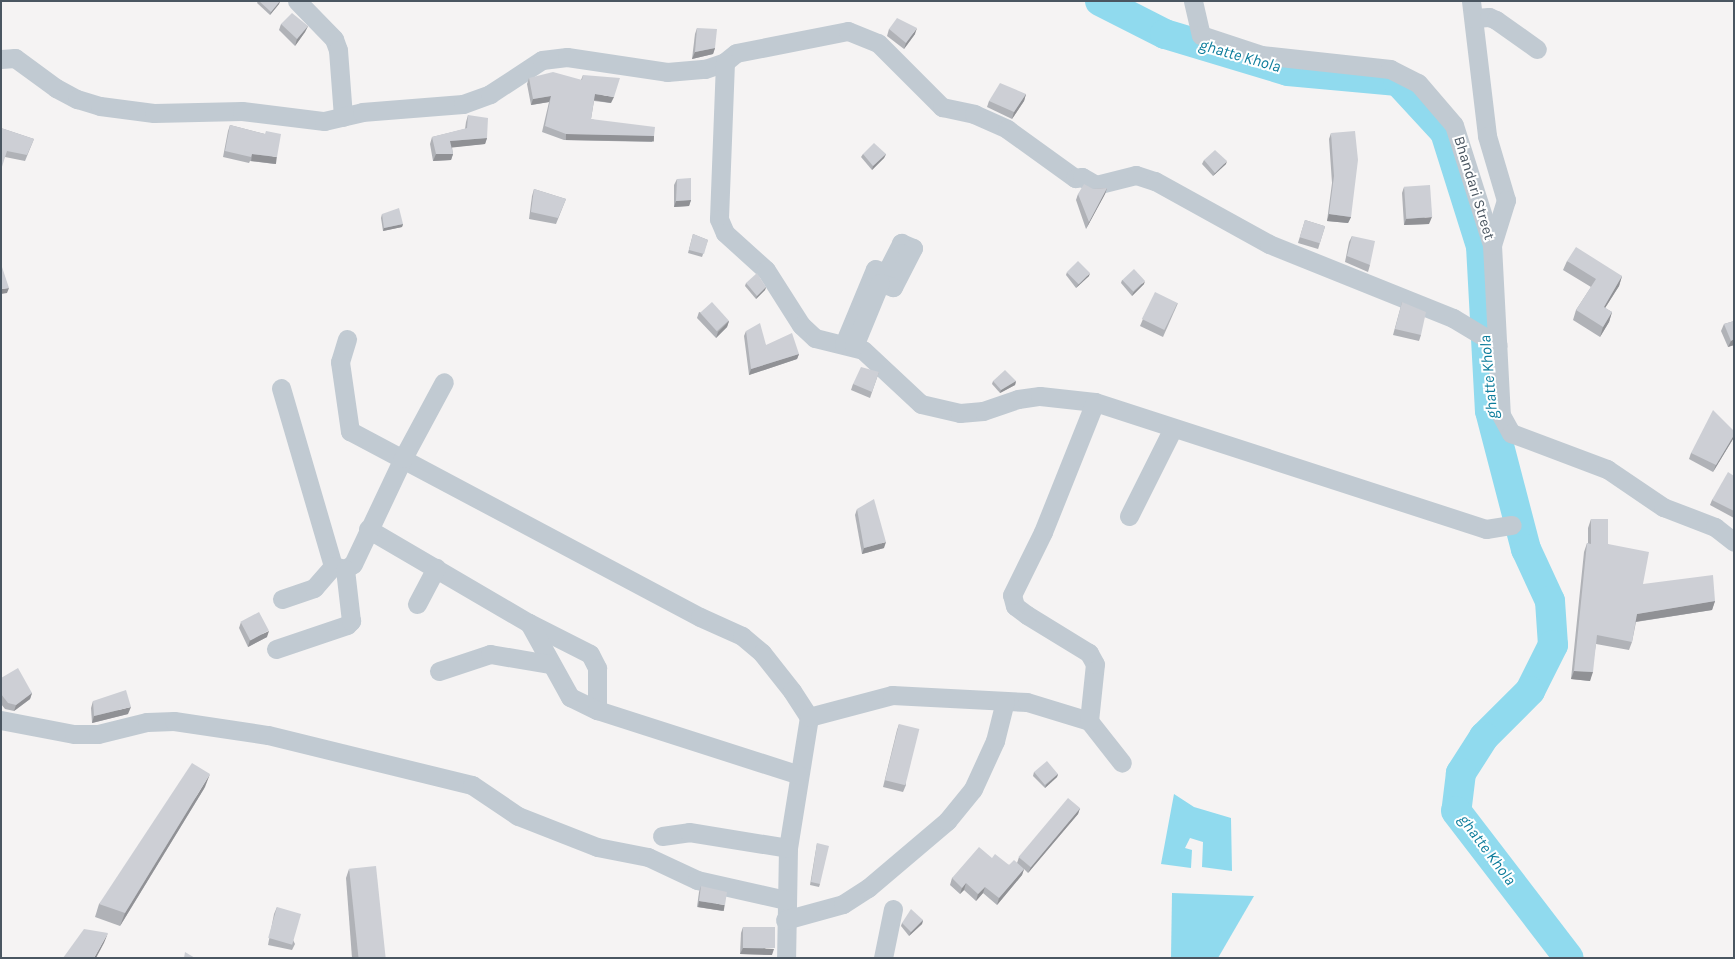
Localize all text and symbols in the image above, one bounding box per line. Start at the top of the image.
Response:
water label: ghatte Khola [1197,35,1283,77]
street label: Bhandari Street [1450,134,1498,242]
water label: ghatte Khola [1476,334,1502,420]
water label: ghatte Khola [1454,811,1520,889]

